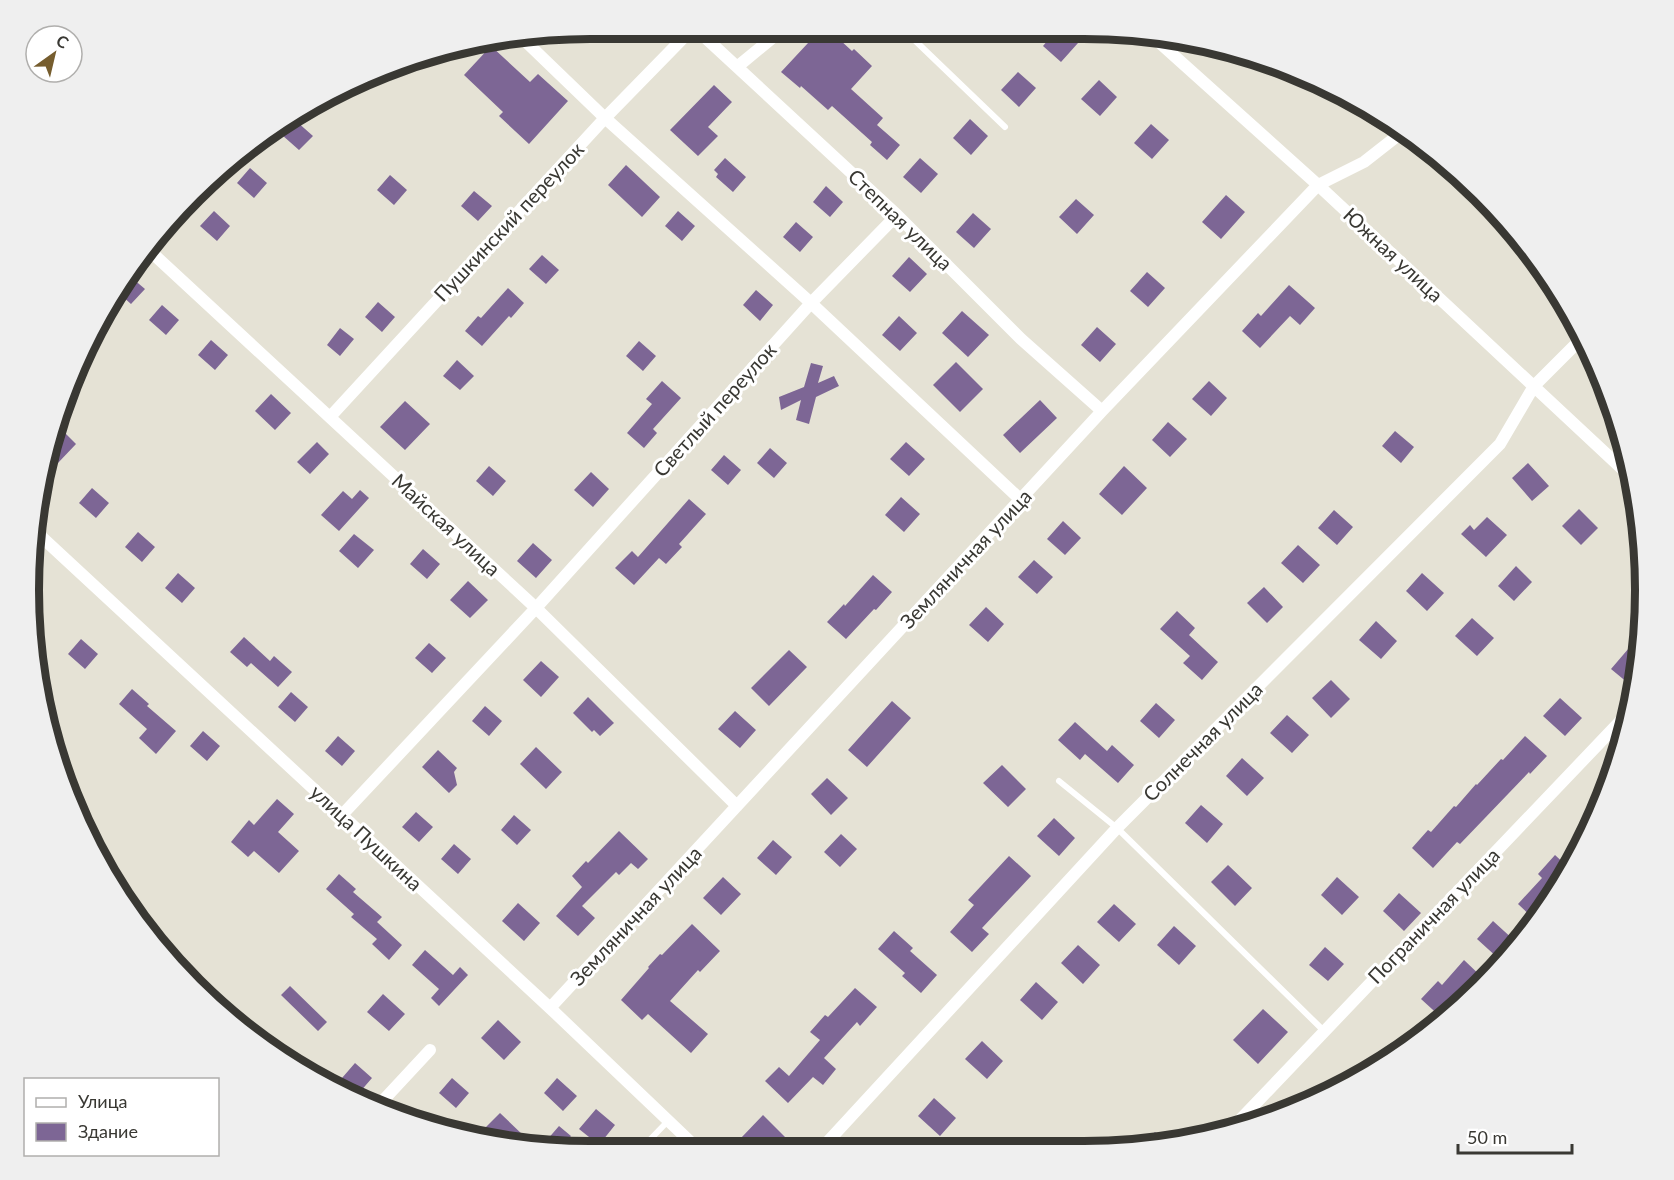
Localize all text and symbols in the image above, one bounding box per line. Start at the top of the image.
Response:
north arrow [24,24,84,84]
text: С [53,30,73,52]
street label: Пушкинский переулок [428,136,589,306]
street label: Степная улица [844,164,958,275]
street label: Южная улица [1339,202,1448,306]
street label: Светлый переулок [648,337,781,481]
street label: Майская улица [388,468,506,581]
street label: Земляничная улица [895,484,1036,633]
street label: Солнечная улица [1138,677,1267,806]
street label: улица Пушкина [306,779,428,895]
street label: Земляничная улица [565,841,706,990]
street label: Пограничная улица [1362,843,1504,988]
legend [24,1078,219,1156]
text: Улица [78,1090,128,1112]
scale bar [1458,1117,1572,1155]
text: Здание [78,1120,138,1142]
text: 50 m [1467,1126,1507,1148]

